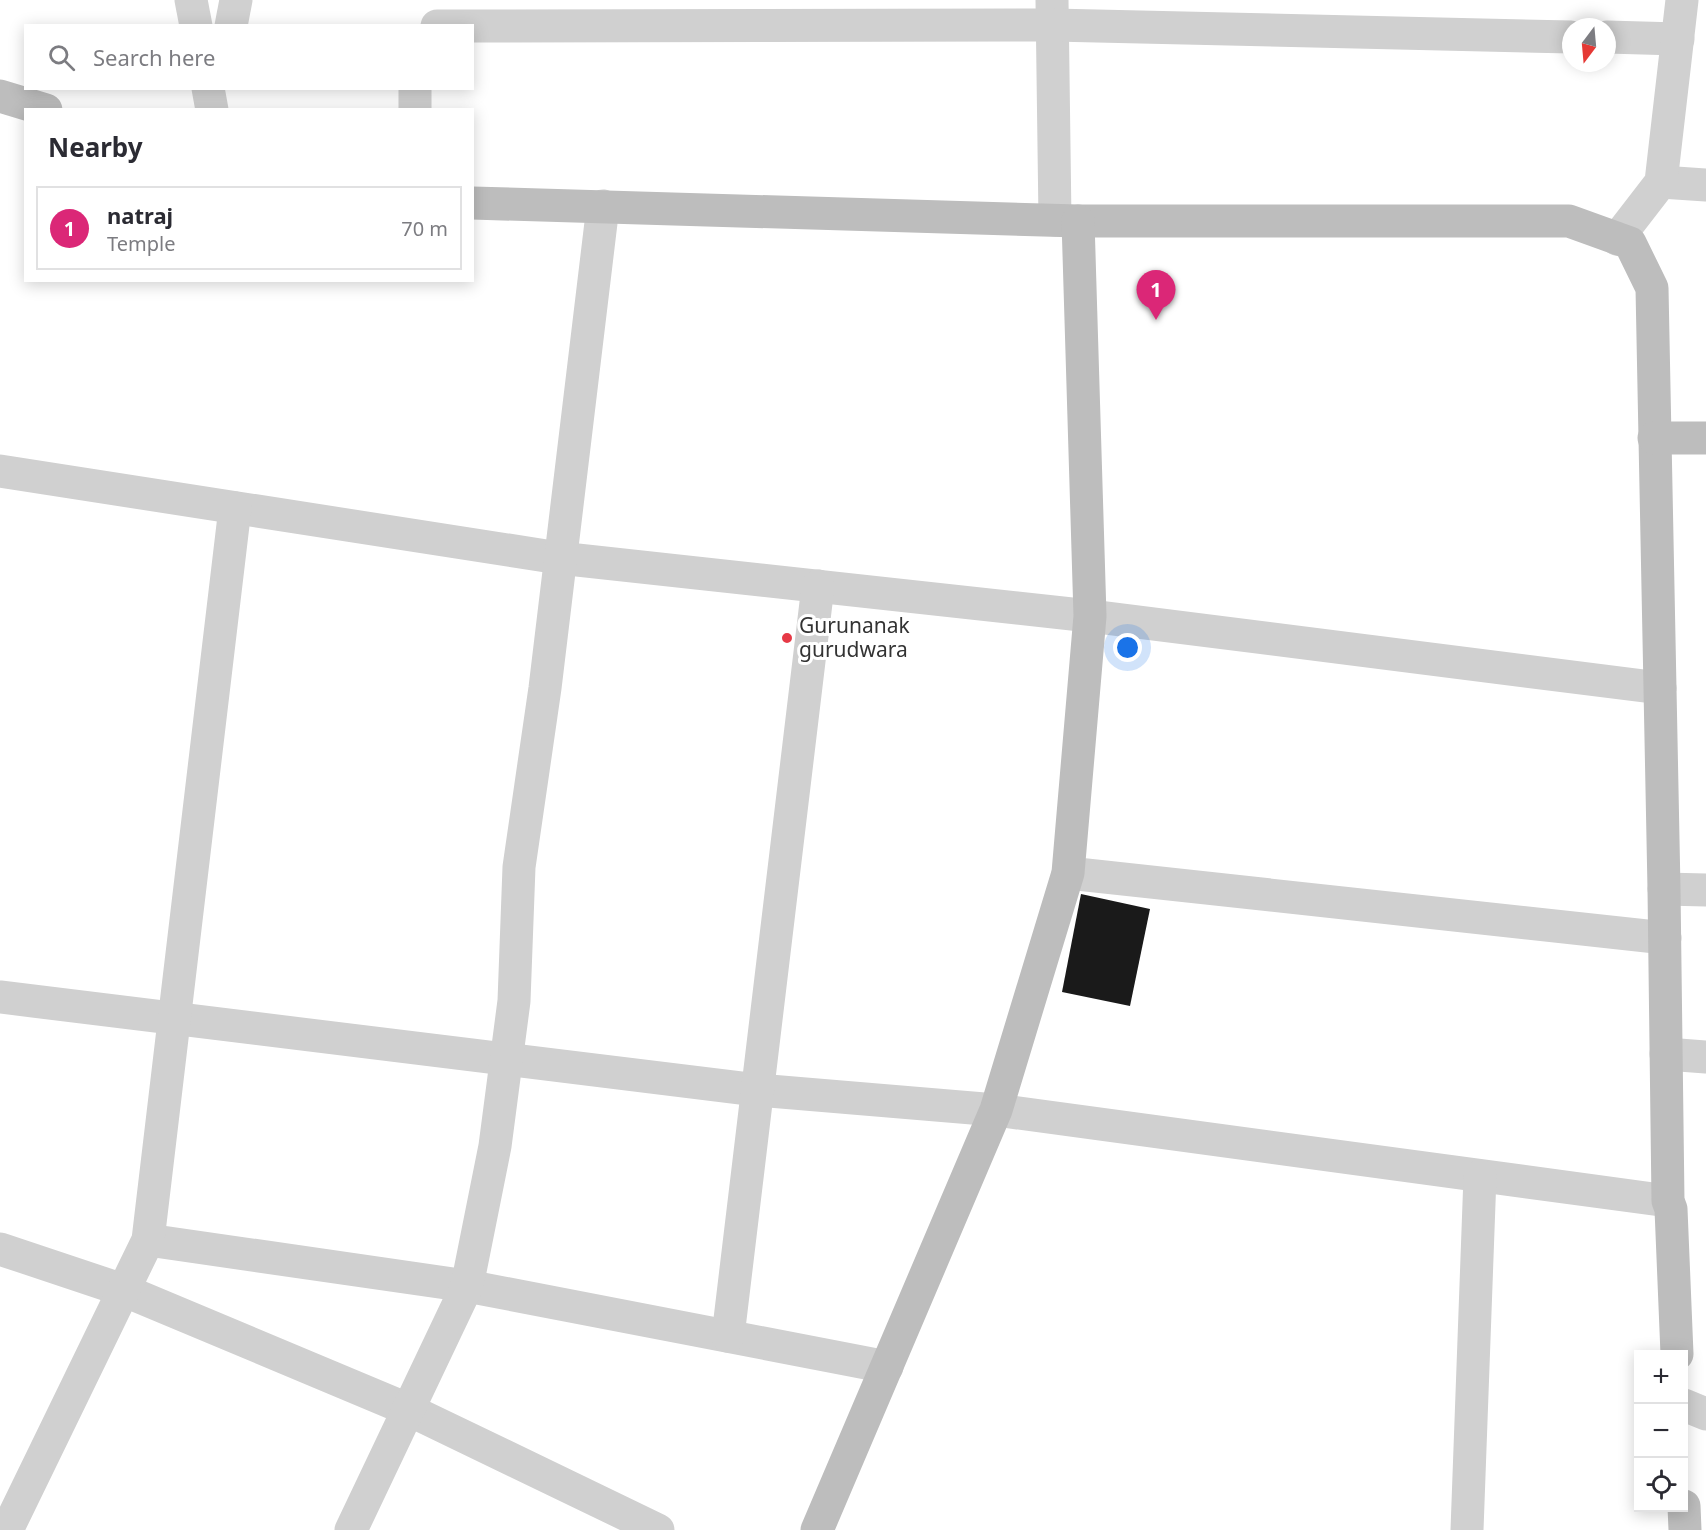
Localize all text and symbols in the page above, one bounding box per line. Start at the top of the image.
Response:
north arrow [1562,18,1616,72]
search box [24,24,474,90]
icon: search [45,41,78,74]
text: Search here [93,42,215,72]
text: Nearby [48,129,143,165]
text: natraj [107,200,173,230]
text: 1 [64,215,75,242]
text: 70 m [401,215,448,242]
text: Temple [107,230,175,257]
pin: 1 [1136,270,1176,320]
place label: Gurunanak gurudwara [799,611,910,663]
marker: Gurunanak gurudwara [780,631,794,645]
your location [1113,633,1142,662]
map controls [1634,1350,1688,1512]
button: + [1634,1350,1688,1404]
button: − [1634,1404,1688,1458]
button: locate [1634,1458,1688,1512]

